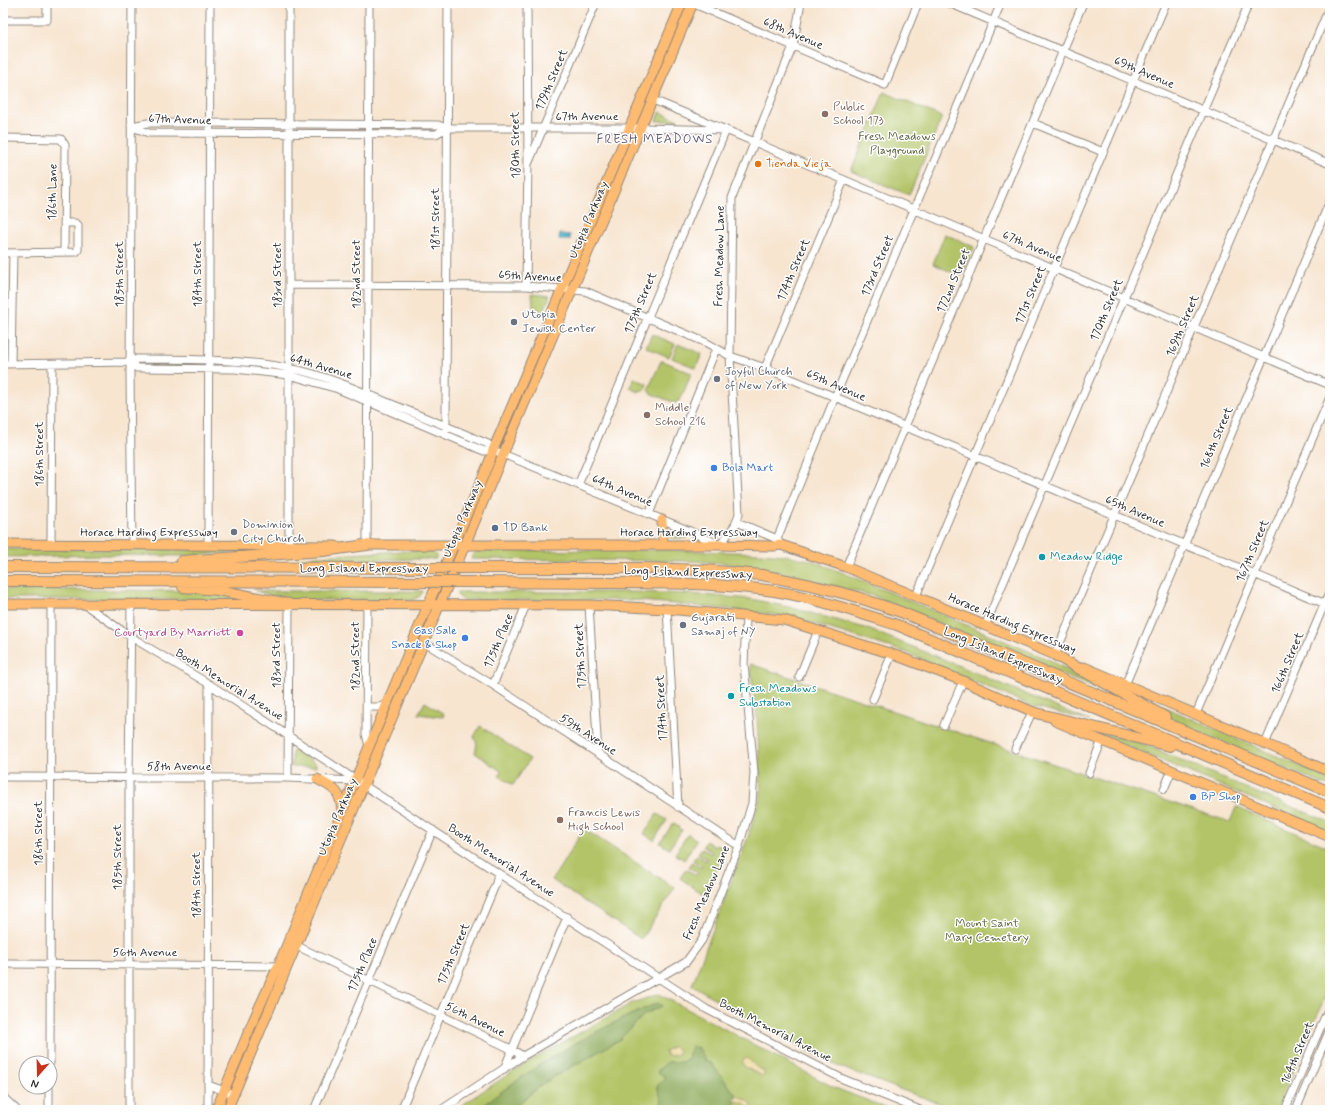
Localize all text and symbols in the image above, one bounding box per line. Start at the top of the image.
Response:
street label: 68th Avenue [761,14,826,54]
street label: 179th Street [532,47,572,113]
street label: 69th Avenue [1111,53,1177,93]
place label: Public School 173 [833,99,884,129]
street label: 67th Avenue [555,109,619,125]
marker: Public School 173 [820,109,830,119]
street label: 67th Avenue [148,111,212,129]
street label: 180th Street [507,111,525,179]
park label: Fresh Meadows Playground [858,129,936,159]
district label: FRESH MEADOWS [596,131,714,148]
place label: Tienda Vieja [766,156,832,172]
marker: Tienda Vieja [753,159,763,169]
street label: 186th Lane [45,164,61,220]
street label: Utopia Parkway [565,179,613,261]
street label: 181st Street [428,188,444,250]
street label: Fresh Meadow Lane [711,205,729,307]
street label: 67th Avenue [1000,227,1064,267]
street label: 173rd Street [858,232,898,299]
street label: 174th Street [774,236,814,304]
street label: 182nd Street [349,239,365,309]
street label: 185th Street [112,241,128,307]
street label: 184th Street [190,241,206,307]
street label: 183rd Street [270,242,286,308]
street label: 172nd Street [933,246,975,316]
street label: 171st Street [1012,263,1050,327]
street label: 65th Avenue [498,267,562,287]
street label: 175th Street [621,270,661,336]
street label: 170th Street [1087,276,1127,344]
street label: 169th Street [1163,292,1203,360]
place label: Utopia Jewish Center [522,307,596,337]
marker: Utopia Jewish Center [509,317,519,327]
street label: 64th Avenue [288,350,354,384]
place label: Joyful Church of New York [725,364,793,394]
street label: 65th Avenue [804,366,868,406]
marker: Joyful Church of New York [712,374,722,384]
place label: Middle School 216 [655,400,706,430]
street label: 168th Street [1197,404,1237,472]
marker: Middle School 216 [642,410,652,420]
street label: 186th Street [32,421,48,487]
place label: Bola Mart [722,460,774,476]
marker: Bola Mart [709,463,719,473]
street label: 64th Avenue [589,471,655,511]
street label: Utopia Parkway [439,478,487,560]
street label: 65th Avenue [1103,492,1167,532]
place label: Dominion City Church [242,517,305,547]
street label: 167th Street [1233,517,1273,585]
place label: TD Bank [503,520,548,536]
marker: TD Bank [490,523,500,533]
street label: Horace Harding Expressway [80,525,218,542]
street label: Horace Harding Expressway [620,525,758,542]
marker: Dominion City Church [229,527,239,537]
place label: Meadow Ridge [1050,549,1123,565]
marker: Meadow Ridge [1037,552,1047,562]
street label: Long Island Expressway [300,561,428,577]
street label: Long Island Expressway [623,563,753,583]
street label: Horace Harding Expressway [945,590,1078,659]
place label: Gujarati Samaj of NY [691,610,756,640]
street label: 175th Place [480,611,518,671]
marker: Gujarati Samaj of NY [678,620,688,630]
street label: 182nd Street [348,621,364,691]
street label: 183rd Street [269,622,285,688]
place label: Gas Sale Snack & Shop [391,623,457,653]
street label: 175th Street [571,623,591,689]
street label: Long Island Expressway [941,624,1065,688]
place label: Courtyard By Marriott [114,625,233,641]
marker: Courtyard By Marriott [235,628,245,638]
street label: 166th Street [1268,630,1308,696]
marker: Gas Sale Snack & Shop [460,633,470,643]
street label: Booth Memorial Avenue [172,645,286,725]
street label: 174th Street [652,675,672,741]
place label: Fresh Meadows Substation [739,681,817,711]
marker: Fresh Meadows Substation [726,691,736,701]
street label: 59th Avenue [556,711,620,760]
street label: 58th Avenue [147,759,211,775]
street label: Utopia Parkway [314,776,362,858]
place label: BP Shop [1201,789,1241,805]
marker: BP Shop [1188,792,1198,802]
street label: 186th Street [31,800,47,866]
place label: Francis Lewis High School [568,805,640,836]
marker: Francis Lewis High School [555,815,565,825]
street label: Booth Memorial Avenue [445,821,557,901]
street label: 185th Street [110,824,126,890]
street label: Fresh Meadow Lane [680,843,734,943]
street label: 184th Street [189,852,205,918]
park label: Mount Saint Mary Cemetery [945,916,1029,946]
street label: 175th Street [434,921,474,987]
street label: 175th Place [344,935,382,995]
street label: 56th Avenue [113,945,177,961]
street label: Booth Memorial Avenue [716,996,834,1066]
street label: 56th Avenue [442,999,508,1041]
street label: 164th Street [1278,1019,1318,1087]
north arrow [18,1055,58,1095]
text: N [29,1076,41,1091]

